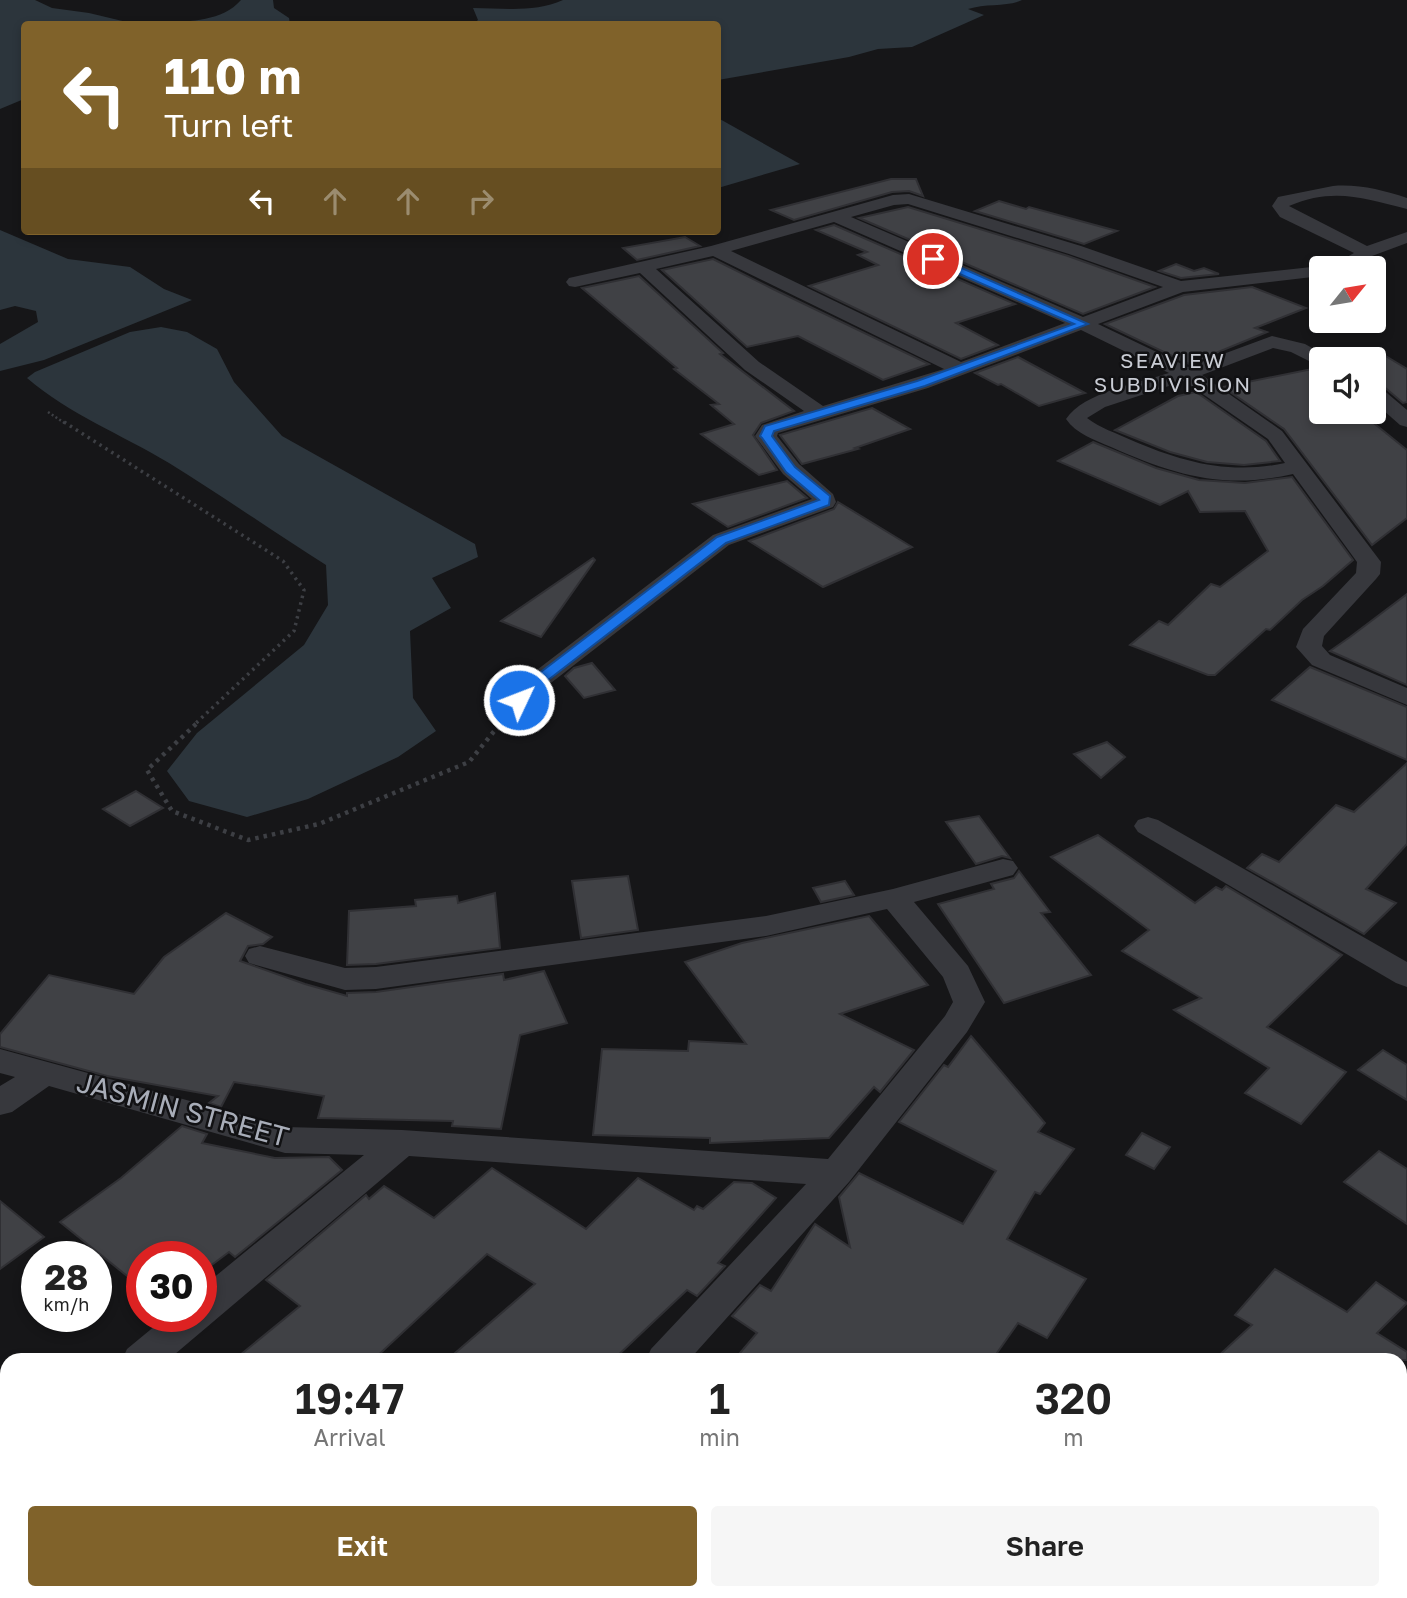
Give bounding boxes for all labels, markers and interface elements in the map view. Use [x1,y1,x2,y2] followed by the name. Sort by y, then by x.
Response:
[164,46,301,105] text: 110 m
[49,49,140,140] icon: left
[164,106,293,144] text: Turn left
[243,182,281,220] icon: left
[316,182,354,220] icon: ahead
[389,182,427,220] icon: ahead
[462,182,500,220] icon: right
[903,229,963,289] pin
[914,240,952,278] icon: arrive
[1309,256,1386,332] north arrow
[1309,256,1386,424] map controls
[1094,347,1252,397] district label: SEAVIEW SUBDIVISION
[1309,347,1386,424] button: sound
[482,663,556,737] position arrow
[73,1065,293,1153] street label: JASMIN STREET
[126,1241,217,1332] speed limit sign: 30
[45,1256,88,1298] text: 28
[44,1293,89,1315] text: km/h
[295,1373,404,1423] text: 19:47
[709,1373,730,1423] text: 1
[1035,1373,1112,1423] text: 320
[314,1423,386,1451] text: Arrival
[699,1423,740,1451] text: min
[1063,1423,1084,1451] text: m
[28,1506,697,1586] button: Exit
[711,1506,1379,1586] button: Share

